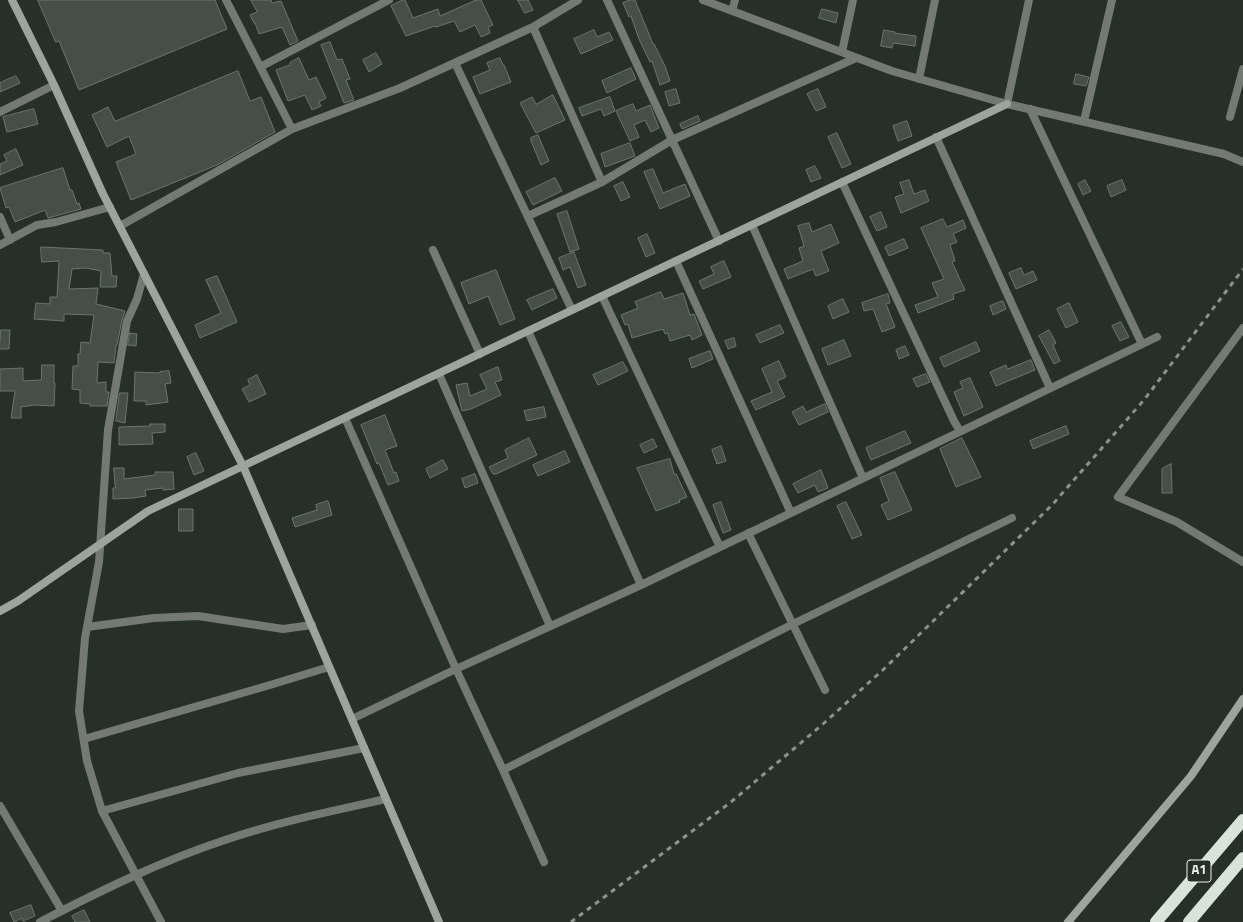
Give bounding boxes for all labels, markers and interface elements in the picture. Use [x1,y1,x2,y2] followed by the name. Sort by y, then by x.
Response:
[1187,860,1211,882] road number: A1

